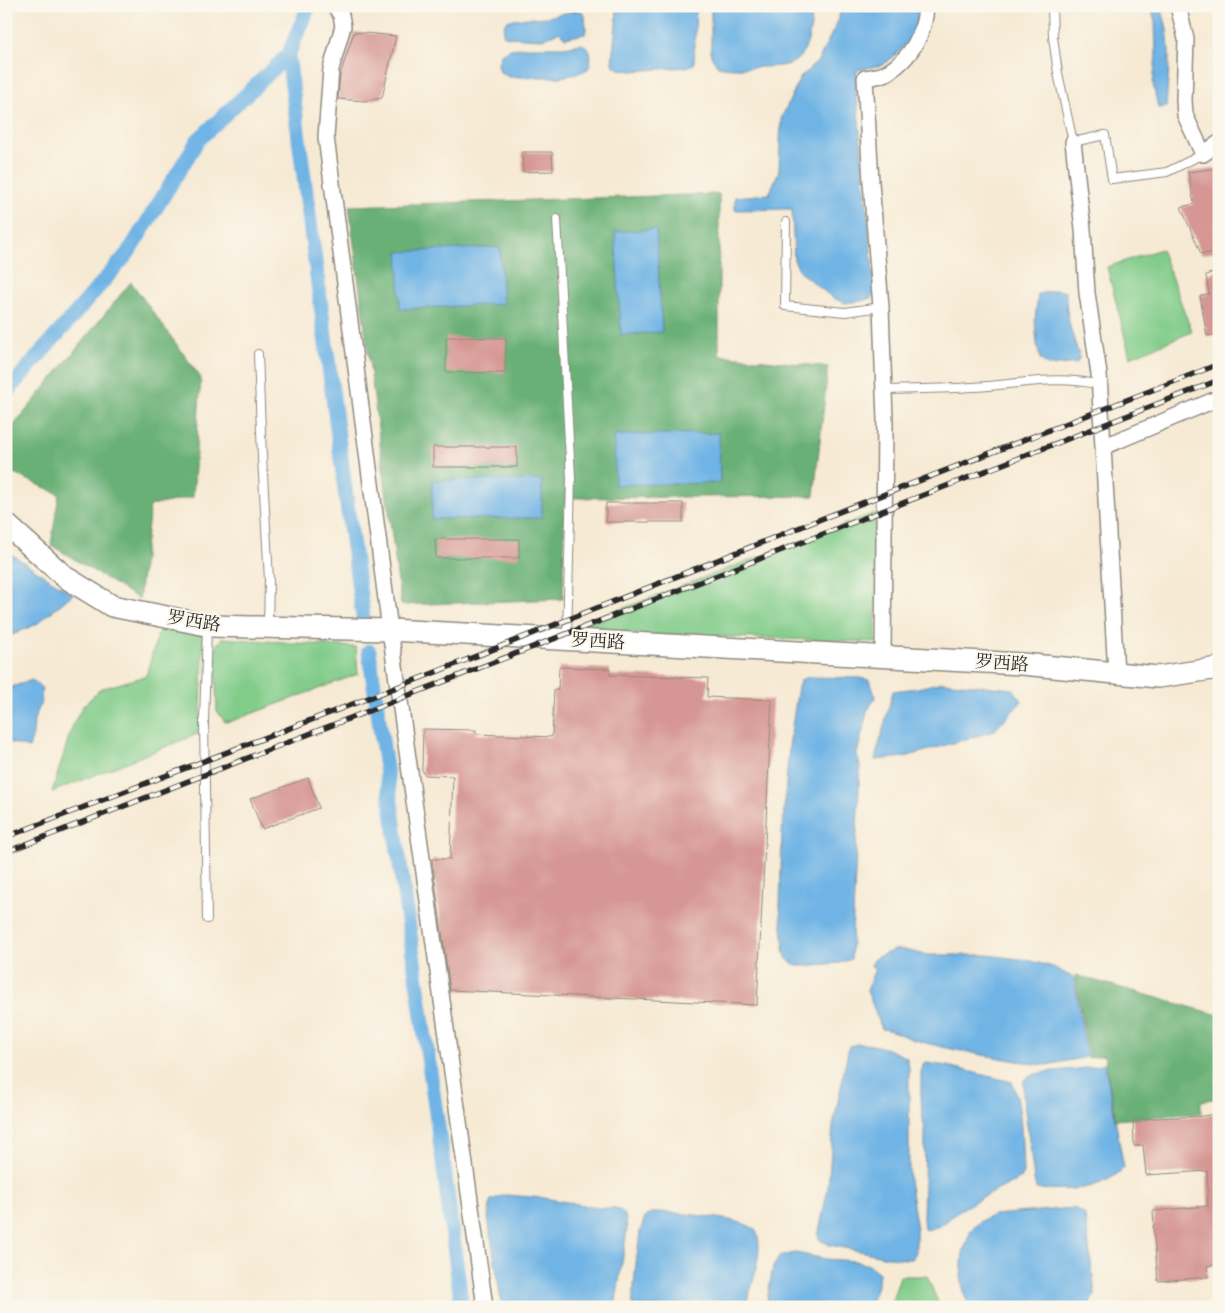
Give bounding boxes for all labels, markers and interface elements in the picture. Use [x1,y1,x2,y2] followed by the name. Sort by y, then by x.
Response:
[166,607,222,635] street label: 罗西路
[571,630,625,652] street label: 罗西路
[974,651,1030,675] street label: 罗西路

